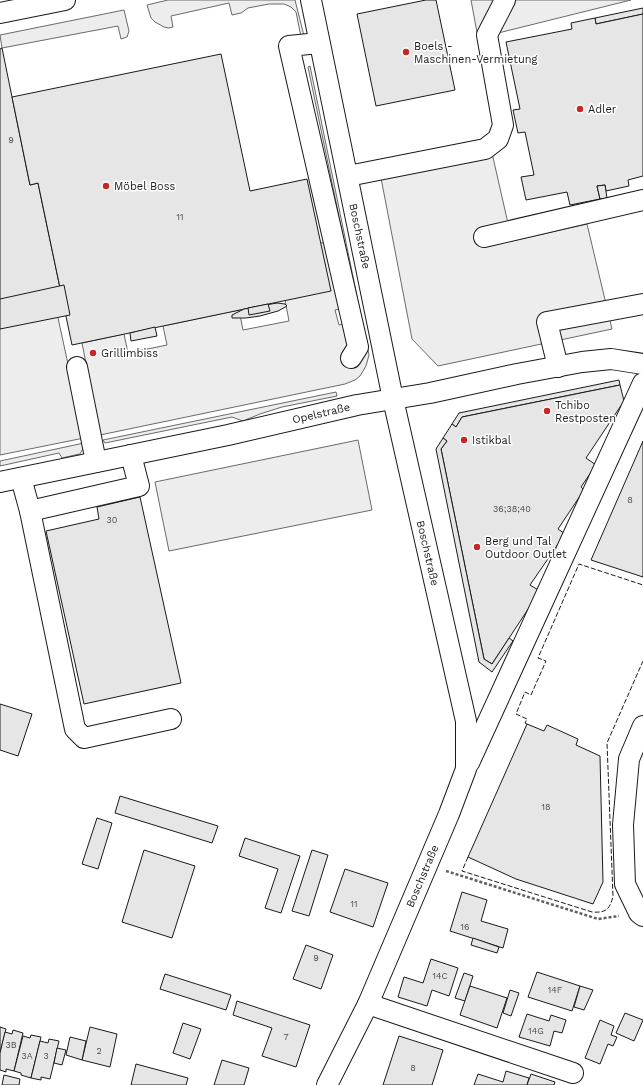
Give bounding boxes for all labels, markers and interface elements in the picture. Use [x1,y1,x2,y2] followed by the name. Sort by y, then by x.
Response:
[414,40,537,66] place label: Boels - Maschinen-Vermietung
[401,47,411,57] marker: Boels - Maschinen-Vermietung
[588,103,617,116] place label: Adler
[575,104,585,114] marker: Adler
[8,135,14,145] house number: 9
[114,180,175,193] place label: Möbel Boss
[101,181,111,191] marker: Möbel Boss
[346,202,373,270] street label: Boschstraße
[176,212,184,222] house number: 11
[101,347,158,360] place label: Grillimbiss
[88,348,98,358] marker: Grillimbiss
[555,399,616,425] place label: Tchibo Restposten
[291,401,351,426] street label: Opelstraße
[542,406,552,416] marker: Tchibo Restposten
[472,434,512,447] place label: Istikbal
[459,435,469,445] marker: Istikbal
[627,495,633,505] house number: 8
[493,504,531,514] house number: 36;38;40
[107,515,118,525] house number: 30
[414,519,441,587] street label: Boschstraße
[485,535,567,561] place label: Berg und Tal Outdoor Outlet
[472,542,482,552] marker: Berg und Tal Outdoor Outlet
[541,802,551,812] house number: 18
[403,843,441,909] street label: Boschstraße
[350,899,358,909] house number: 11
[461,922,469,932] house number: 16
[313,953,319,963] house number: 9
[432,971,448,981] house number: 14C
[548,985,563,995] house number: 14F
[528,1026,544,1036] house number: 14G
[283,1032,289,1042] house number: 7
[5,1040,17,1050] house number: 3B
[96,1046,102,1056] house number: 2
[21,1051,33,1061] house number: 3A
[43,1051,49,1061] house number: 3
[410,1063,416,1073] house number: 8

